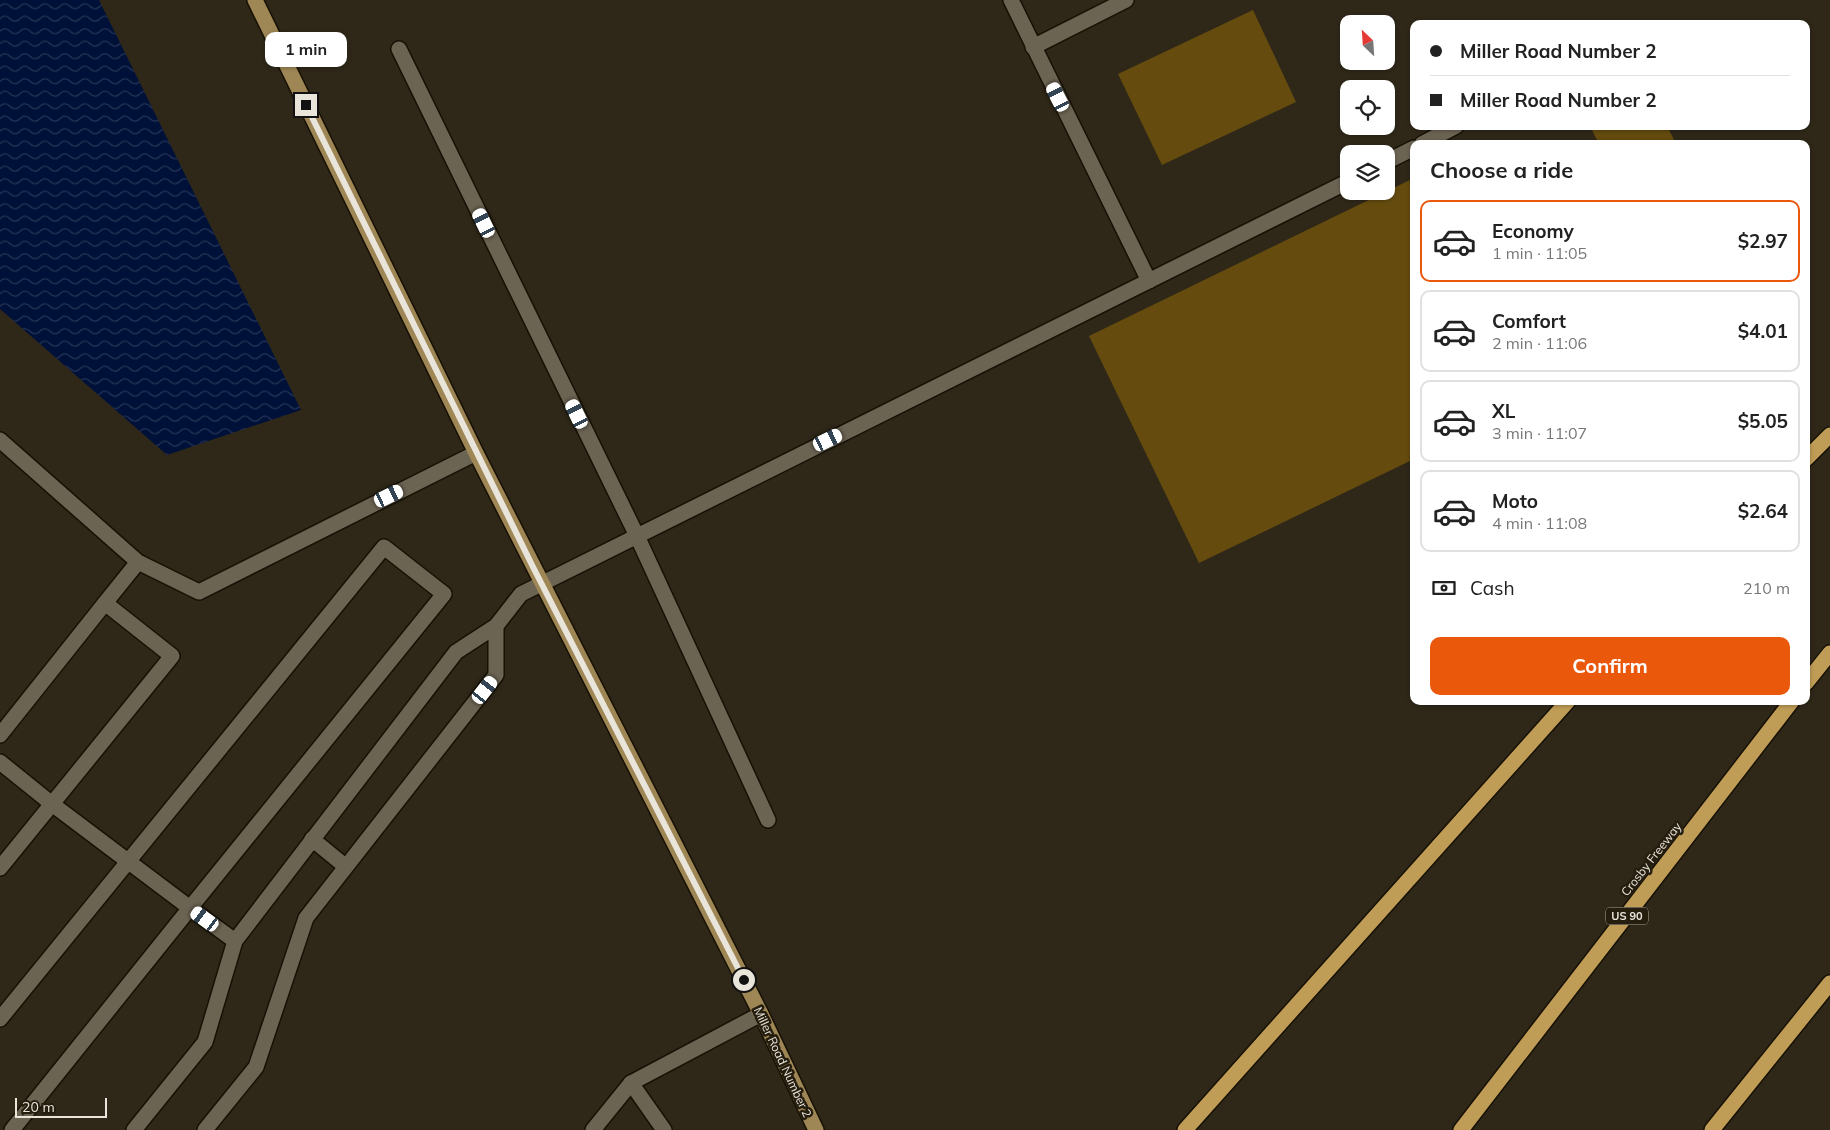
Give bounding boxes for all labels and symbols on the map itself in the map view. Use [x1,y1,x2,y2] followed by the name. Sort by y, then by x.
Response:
[1340,15,1395,70] north arrow
[265,32,347,68] callout: 1 min
[1044,80,1071,114] car
[295,94,317,116] route end
[470,206,497,240] car
[563,397,590,431] car
[811,427,844,453] car
[372,483,405,509] car
[469,674,500,706] car
[1618,819,1685,899] street label: Crosby Freeway
[188,904,221,934] car
[1606,908,1648,924] road number: US 90
[733,969,755,991] route start
[751,1004,815,1120] street label: Miller Road Number 2
[15,1095,108,1118] scale bar

